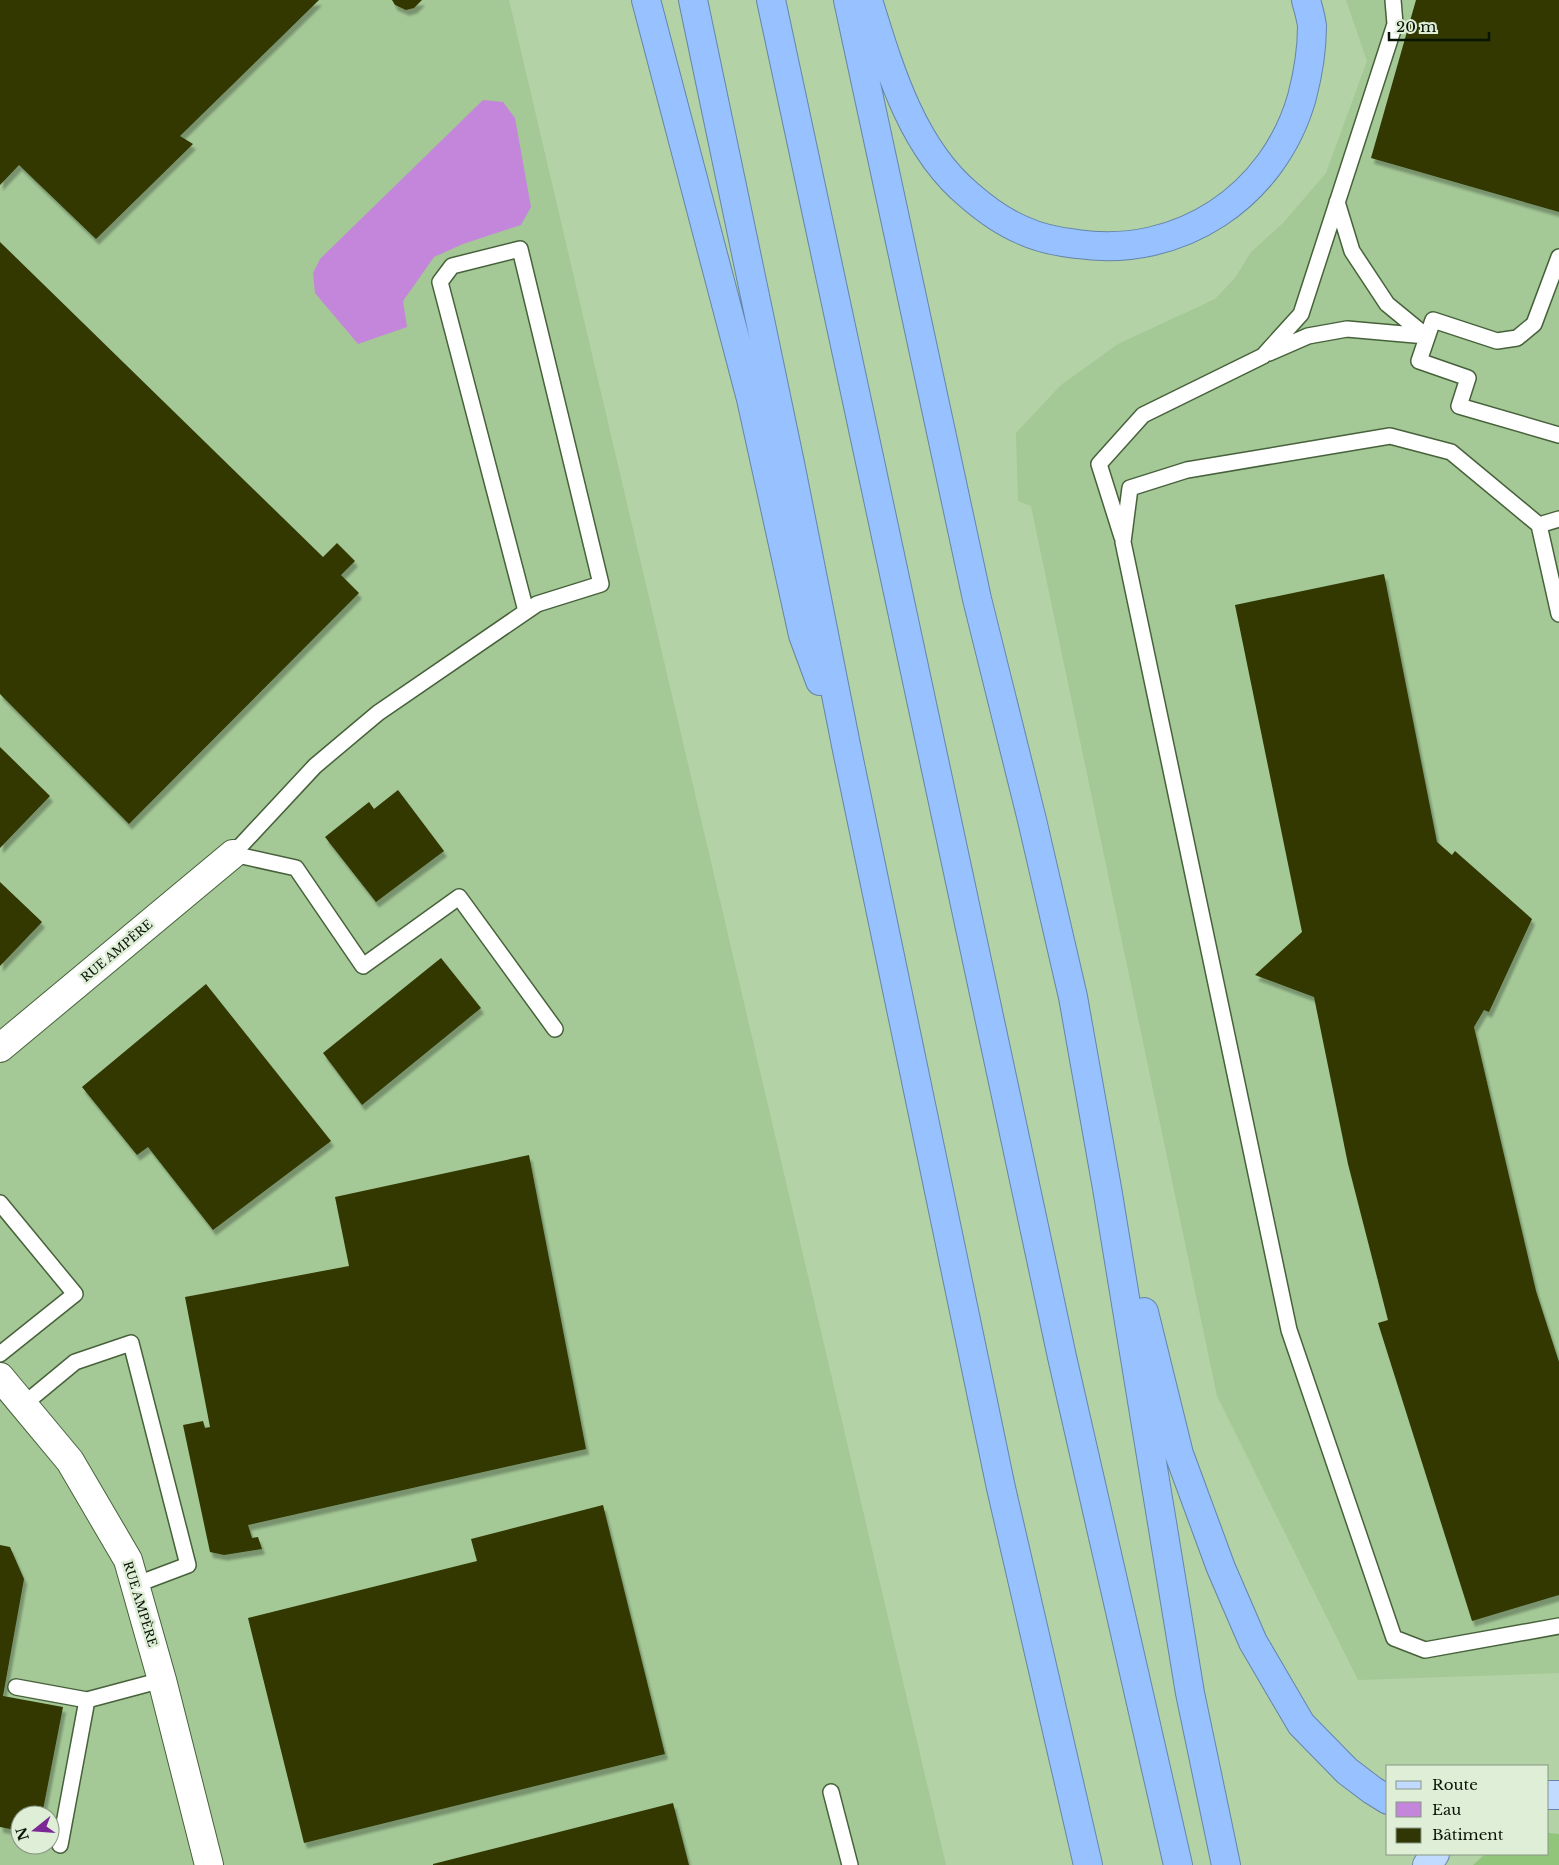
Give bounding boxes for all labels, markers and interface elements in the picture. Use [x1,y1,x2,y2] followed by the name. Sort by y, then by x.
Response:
[1389,10,1489,42] scale bar
[1396,17,1436,36] text: 20 m
[77,915,156,985] street label: RUE AMPÈRE
[120,1559,162,1649] street label: RUE AMPÈRE
[1386,1765,1549,1855] legend
[1432,1775,1478,1794] text: Route
[1432,1800,1461,1819] text: Eau
[10,1805,60,1855] north arrow
[12,1825,33,1843] text: N
[1432,1825,1504,1844] text: Bâtiment

